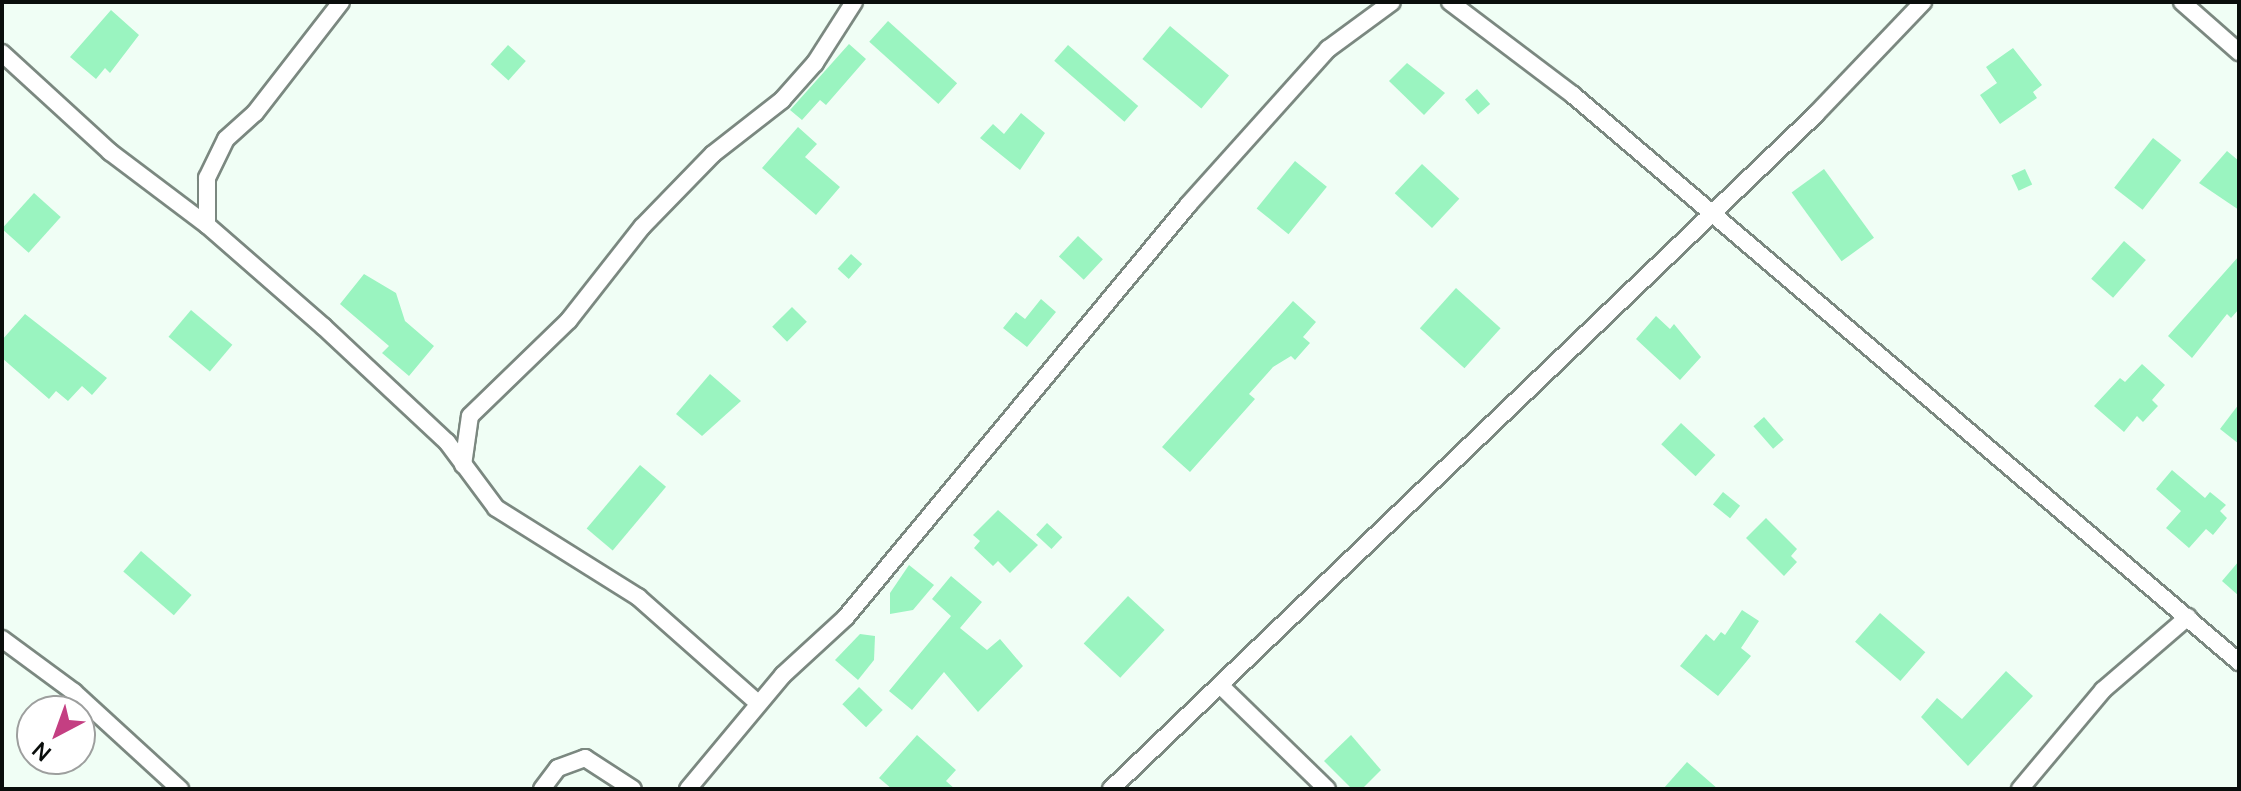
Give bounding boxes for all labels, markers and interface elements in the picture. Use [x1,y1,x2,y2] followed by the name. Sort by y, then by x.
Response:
[16,695,96,775] north arrow
[26,735,57,768] text: N

